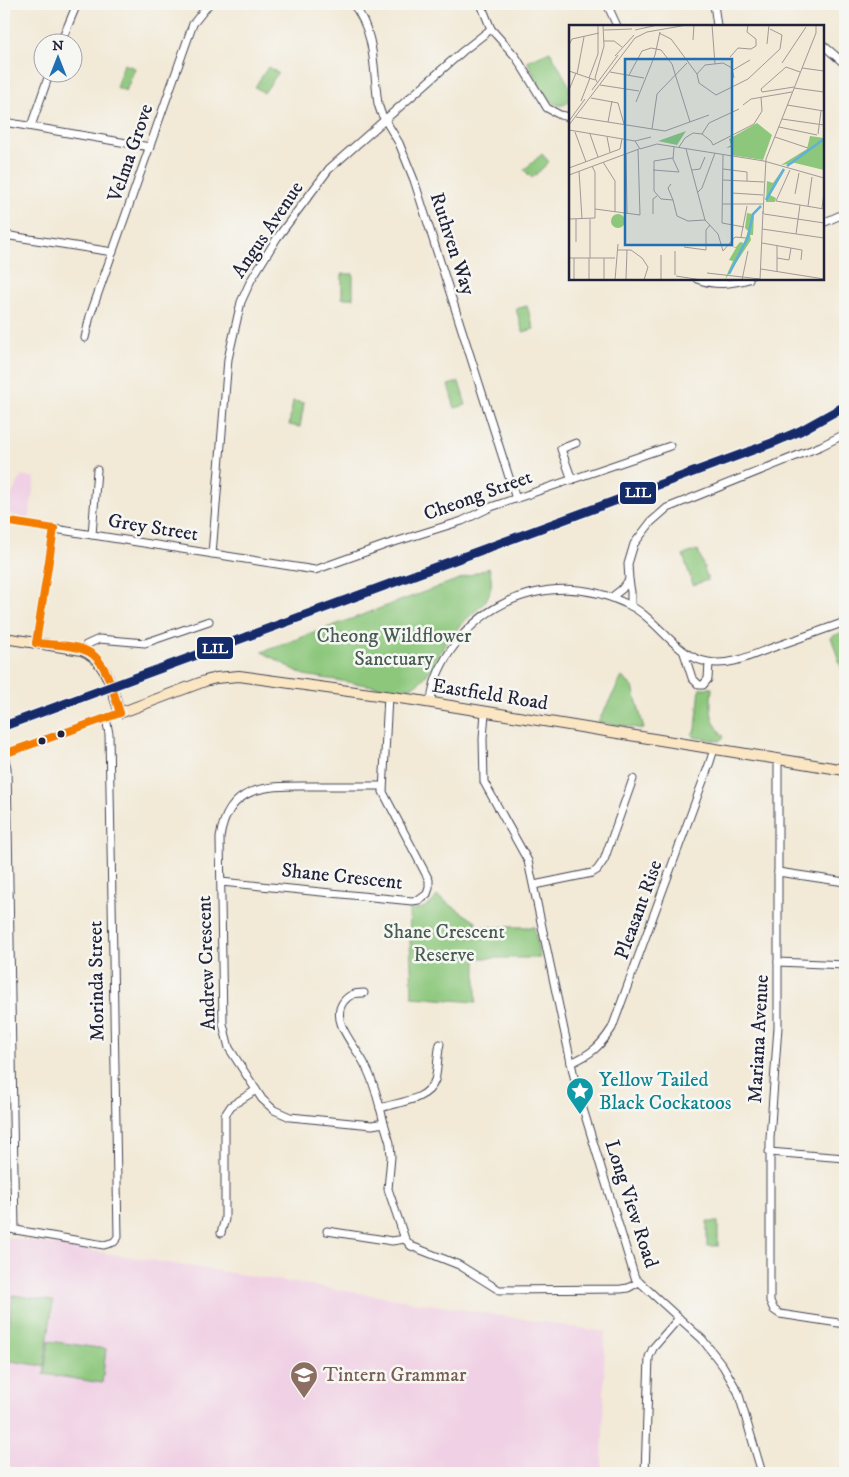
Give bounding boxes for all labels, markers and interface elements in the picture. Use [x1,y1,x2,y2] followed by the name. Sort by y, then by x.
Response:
[569,25,824,280] inset map
[32,32,82,82] north arrow
[52,37,64,55] text: N
[102,101,159,206] street label: Velma Grove
[227,177,309,283] street label: Angus Avenue
[424,190,480,299] street label: Ruthven Way
[420,465,536,527] street label: Cheong Street
[619,481,657,505] line badge: LIL
[625,484,652,502] text: LIL
[106,509,200,547] street label: Grey Street
[316,624,472,672] park label: Cheong Wildflower Sanctuary
[196,636,234,660] line badge: LIL
[202,640,229,658] text: LIL
[430,674,550,716] street label: Eastfield Road
[56,729,66,739] unlabelled marker
[37,736,47,746] unlabelled marker
[609,857,669,963] street label: Pleasant Rise
[280,858,404,896] street label: Shane Crescent
[192,895,222,1031] street label: Andrew Crescent
[83,920,111,1042] street label: Morinda Street
[383,920,505,968] park label: Shane Crescent Reserve
[743,974,775,1104] street label: Mariana Avenue
[599,1068,732,1116] place label: Yellow Tailed Black Cockatoos
[565,1076,595,1115] place icon: Yellow Tailed Black Cockatoos
[599,1137,663,1271] street label: Long View Road
[289,1360,319,1399] school or university icon: Tintern Grammar
[323,1363,467,1388] place label: Tintern Grammar

